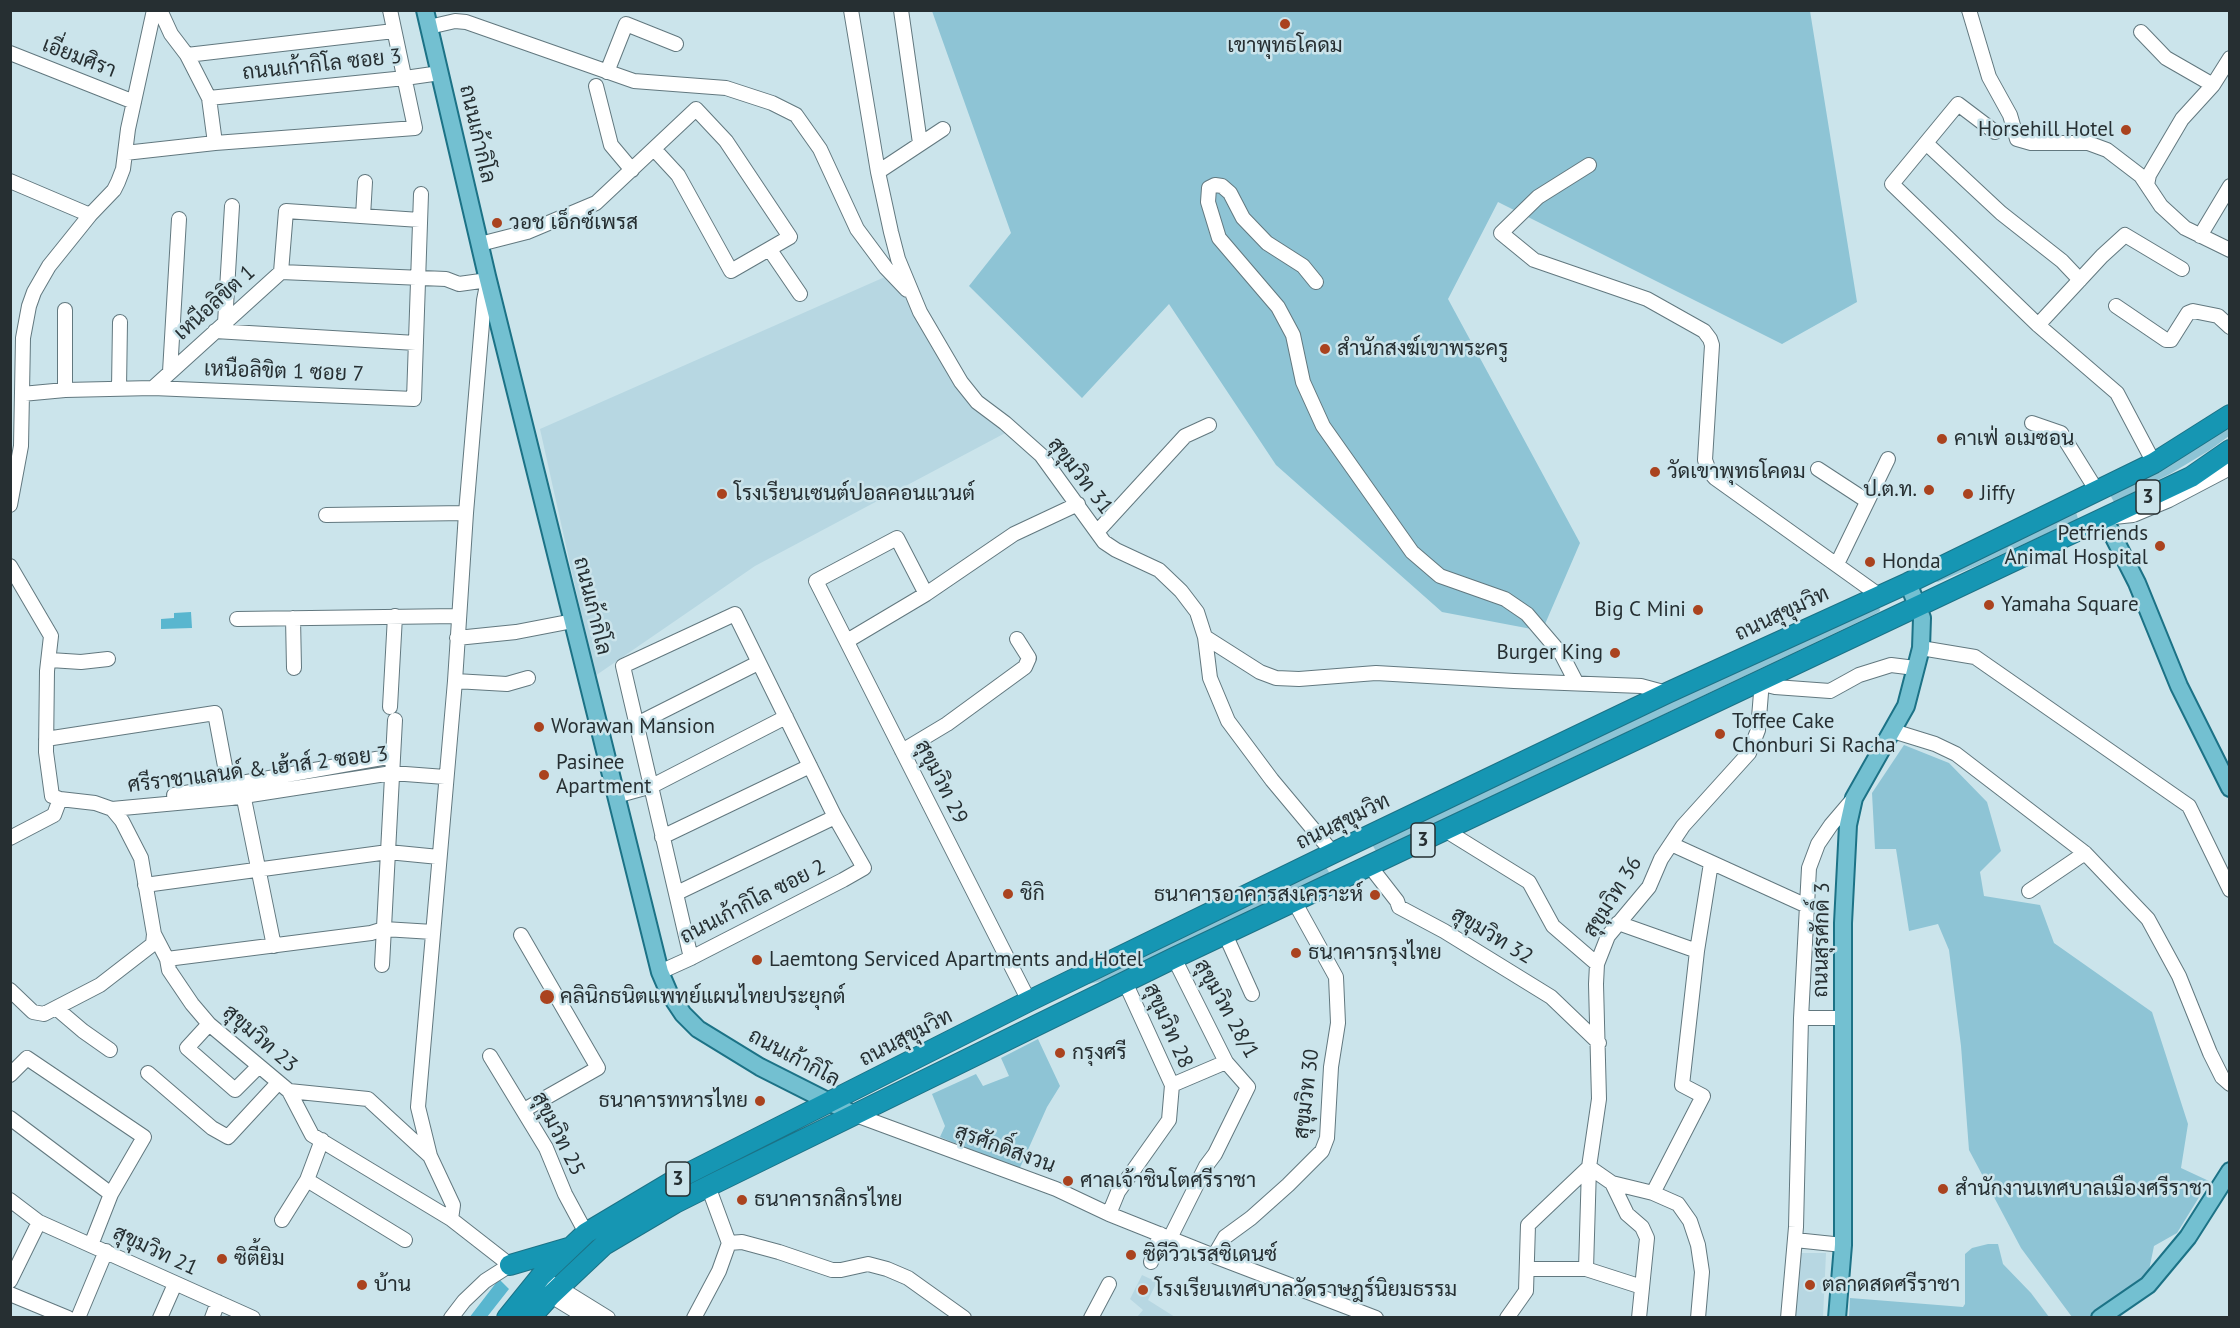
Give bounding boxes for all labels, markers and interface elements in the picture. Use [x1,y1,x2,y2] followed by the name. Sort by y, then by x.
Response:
[1278,17,1292,31] marker: เขาพุทธโคดม
[39,32,119,84] street label: เอี่ยมศิรา
[1227,33,1343,59] place label: เขาพุทธโคดม
[241,44,403,86] street label: ถนนเก้ากิโล ซอย 3
[453,82,501,186] street label: ถนนเก้ากิโล
[1978,117,2114,143] place label: Horsehill Hotel
[2119,123,2133,137] marker: Horsehill Hotel
[509,210,638,236] place label: วอช เอ็กซ์เพรส
[490,216,504,230] marker: วอช เอ็กซ์เพรส
[169,260,261,346] street label: เหนือลิขิต 1
[1337,336,1508,362] place label: สำนักสงฆ์เขาพระครู
[1318,342,1332,356] marker: สำนักสงฆ์เขาพระครู
[204,357,364,387] street label: เหนือลิขิต 1 ซอย 7
[1954,426,2074,452] place label: คาเฟ่ อเมซอน
[1935,432,1949,446] marker: คาเฟ่ อเมซอน
[1042,433,1118,519] street label: สุขุมวิท 31
[1667,459,1806,485] place label: วัดเขาพุทธโคดม
[1648,465,1662,479] marker: วัดเขาพุทธโคดม
[1863,477,1917,503] place label: ป.ต.ท.
[2136,480,2160,514] road number: 3
[734,481,975,507] place label: โรงเรียนเซนต์ปอลคอนแวนต์
[1980,481,2015,507] place label: Jiffy
[1922,483,1936,497] marker: ป.ต.ท.
[715,487,729,501] marker: โรงเรียนเซนต์ปอลคอนแวนต์
[1961,487,1975,501] marker: Jiffy
[2005,521,2148,571] place label: Petfriends Animal Hospital
[2153,539,2167,553] marker: Petfriends Animal Hospital
[1882,549,1941,575] place label: Honda
[568,554,616,658] street label: ถนนเก้ากิโล
[1863,555,1877,569] marker: Honda
[1731,581,1833,647] street label: ถนนสุขุมวิท
[2001,592,2139,618] place label: Yamaha Square
[1594,597,1686,623] place label: Big C Mini
[1982,598,1996,612] marker: Yamaha Square
[1691,603,1705,617] marker: Big C Mini
[1496,640,1603,666] place label: Burger King
[1608,646,1622,660] marker: Burger King
[1732,709,1896,759] place label: Toffee Cake Chonburi Si Racha
[551,714,715,740] place label: Worawan Mansion
[532,720,546,734] marker: Worawan Mansion
[1713,727,1727,741] marker: Toffee Cake Chonburi Si Racha
[909,736,973,828] street label: สุขุมวิท 29
[126,742,390,798] street label: ศรีราชาแลนด์ & เฮ้าส์ 2 ซอย 3
[556,750,651,800] place label: Pasinee Apartment
[537,768,551,782] marker: Pasinee Apartment
[1292,789,1394,855] street label: ถนนสุขุมวิท
[1411,823,1435,857] road number: 3
[1578,852,1648,942] street label: สุขุมวิท 36
[676,854,830,950] street label: ถนนเก้ากิโล ซอย 2
[1020,881,1045,907] place label: ชิกิ
[1154,882,1363,908] place label: ธนาคารอาคารสงเคราะห์
[1808,882,1836,998] street label: ถนนสุรศักดิ์ 3
[1001,887,1015,901] marker: ชิกิ
[1368,888,1382,902] marker: ธนาคารอาคารสงเคราะห์
[1447,902,1537,970] street label: สุขุมวิท 32
[1308,940,1442,966] place label: ธนาคารกรุงไทย
[1289,946,1303,960] marker: ธนาคารกรุงไทย
[769,947,1143,973] place label: Laemtong Serviced Apartments and Hotel
[750,953,764,967] marker: Laemtong Serviced Apartments and Hotel
[1188,955,1264,1063] street label: สุขุมวิท 28/1
[1138,979,1198,1073] street label: สุขุมวิท 28
[560,984,845,1010] place label: คลินิกธนิตแพทย์แผนไทยประยุกต์
[538,988,556,1006] marker: คลินิกธนิตแพทย์แผนไทยประยุกต์
[218,1000,302,1078] street label: สุขุมวิท 23
[855,1004,957,1072] street label: ถนนสุขุมวิท
[744,1023,844,1093] street label: ถนนเก้ากิโล
[1072,1040,1127,1066] place label: กรุงศรี
[1053,1046,1067,1060] marker: กรุงศรี
[1289,1048,1325,1140] street label: สุขุมวิท 30
[526,1088,590,1180] street label: สุขุมวิท 25
[599,1088,748,1114] place label: ธนาคารทหารไทย
[753,1094,767,1108] marker: ธนาคารทหารไทย
[951,1119,1059,1179] street label: สุรศักดิ์สงวน
[666,1162,690,1196] road number: 3
[1080,1168,1256,1194] place label: ศาลเจ้าชินโตศรีราชา
[1061,1174,1075,1188] marker: ศาลเจ้าชินโตศรีราชา
[1955,1176,2212,1202] place label: สำนักงานเทศบาลเมืองศรีราชา
[1936,1182,1950,1196] marker: สำนักงานเทศบาลเมืองศรีราชา
[754,1187,902,1213] place label: ธนาคารกสิกรไทย
[735,1193,749,1207] marker: ธนาคารกสิกรไทย
[109,1220,201,1282] street label: สุขุมวิท 21
[1143,1242,1277,1268] place label: ซิตีวิวเรสซิเดนซ์
[234,1246,285,1272] place label: ซิตี้ยิม
[1124,1248,1138,1262] marker: ซิตีวิวเรสซิเดนซ์
[215,1252,229,1266] marker: ซิตี้ยิม
[374,1272,411,1298] place label: บ้าน
[1822,1272,1960,1298] place label: ตลาดสดศรีราชา
[1155,1277,1457,1303] place label: โรงเรียนเทศบาลวัดราษฎร์นิยมธรรม
[355,1278,369,1292] marker: บ้าน
[1803,1278,1817,1292] marker: ตลาดสดศรีราชา
[1136,1283,1150,1297] marker: โรงเรียนเทศบาลวัดราษฎร์นิยมธรรม

